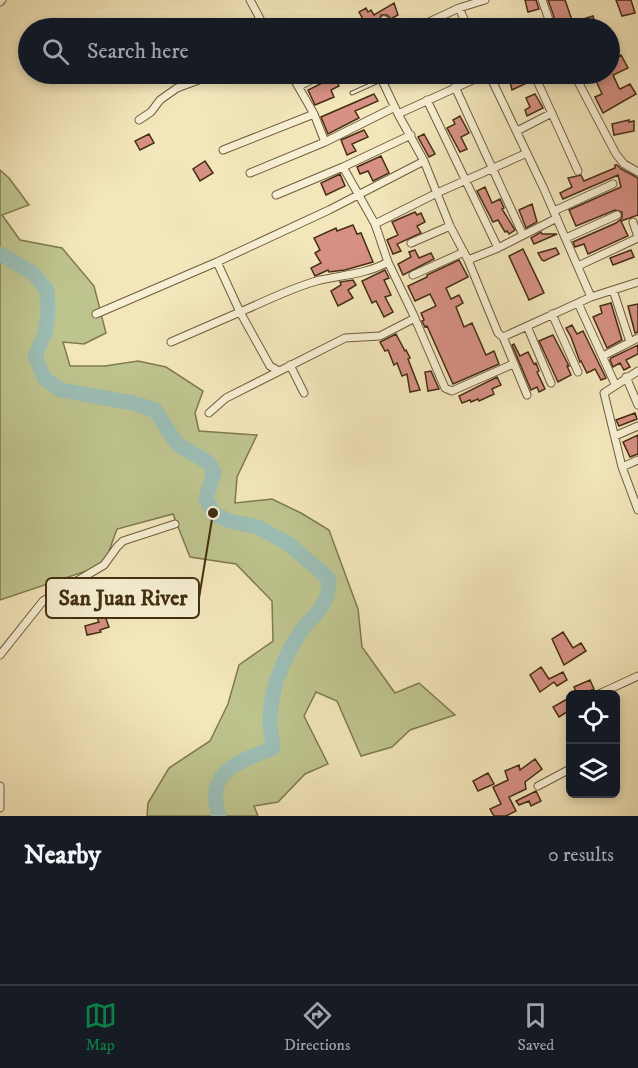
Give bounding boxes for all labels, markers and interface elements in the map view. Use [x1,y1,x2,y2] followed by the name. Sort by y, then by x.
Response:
[18,18,620,84] search box
[39,35,72,68] icon: search
[87,38,189,65] text: Search here
[46,578,199,618] callout: San Juan River
[59,585,188,612] text: San Juan River
[566,690,620,798] map controls
[566,690,620,744] button: locate
[566,744,620,798] button: layers
[24,839,101,872] text: Nearby
[548,843,614,868] text: 0 results
[84,999,117,1055] tab: Map
[284,999,350,1055] tab: Directions
[518,999,554,1055] tab: Saved

